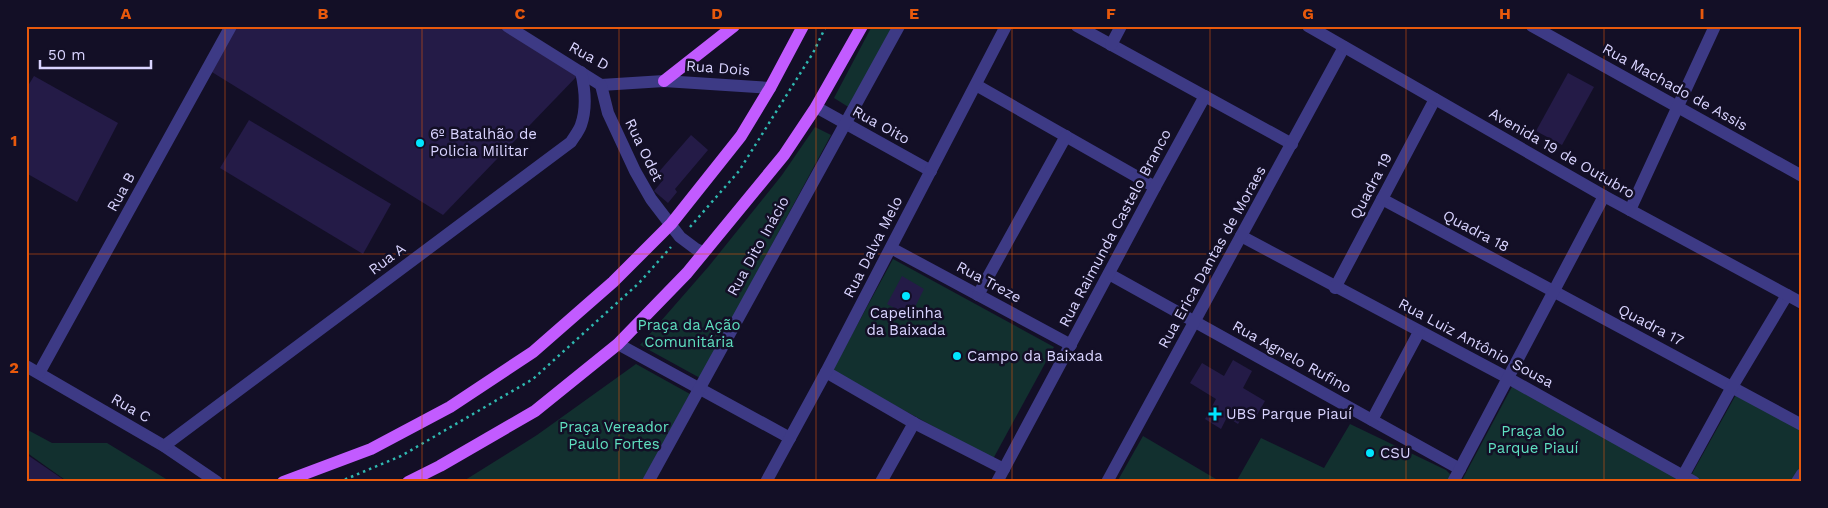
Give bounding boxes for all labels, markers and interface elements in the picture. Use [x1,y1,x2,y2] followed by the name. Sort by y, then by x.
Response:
[121,4,132,23] text: A
[318,4,329,23] text: B
[515,4,526,23] text: C
[711,4,723,23] text: D
[909,4,919,23] text: E
[1106,4,1116,23] text: F
[1302,4,1314,23] text: G
[1499,4,1511,23] text: H
[1699,4,1705,23] text: I
[40,38,151,70] scale bar
[566,38,612,74] street label: Rua D
[1599,40,1751,135] street label: Rua Machado de Assis
[48,46,85,64] text: 50 m
[685,57,751,79] street label: Rua Dois
[849,102,913,148] street label: Rua Oito
[1486,104,1638,202] street label: Avenida 19 de Outubro
[621,116,667,185] street label: Rua Odet
[430,125,537,160] place label: 6º Batalhão de Policia Militar
[1055,126,1175,330] street label: Rua Raimunda Castelo Branco
[11,131,17,150] text: 1
[414,137,426,149] marker: 6º Batalhão de Policia Militar
[1346,150,1396,222] street label: Quadra 19
[1154,163,1270,351] street label: Rua Erica Dantas de Moraes
[103,169,139,215] street label: Rua B
[723,193,793,299] street label: Rua Dito Inácio
[840,193,906,301] street label: Rua Dalva Melo
[1440,206,1512,256] street label: Quadra 18
[365,239,409,279] street label: Rua A
[953,257,1025,307] street label: Rua Treze
[900,290,912,302] marker: Capelinha da Baixada
[1395,294,1557,392] street label: Rua Luiz Antônio Sousa
[1615,300,1687,350] street label: Quadra 17
[866,304,946,339] place label: Capelinha da Baixada
[638,316,740,351] park label: Praça da Ação Comunitária
[1229,317,1355,397] street label: Rua Agnelo Rufino
[967,347,1103,365] place label: Campo da Baixada
[951,350,963,362] marker: Campo da Baixada
[9,358,19,377] text: 2
[108,390,154,426] street label: Rua C
[1226,405,1352,423] place label: UBS Parque Piauí
[1208,407,1222,421] marker: UBS Parque Piauí
[559,418,669,453] park label: Praça Vereador Paulo Fortes
[1488,422,1578,457] park label: Praça do Parque Piauí
[1380,444,1411,462] place label: CSU
[1364,447,1376,459] marker: CSU

